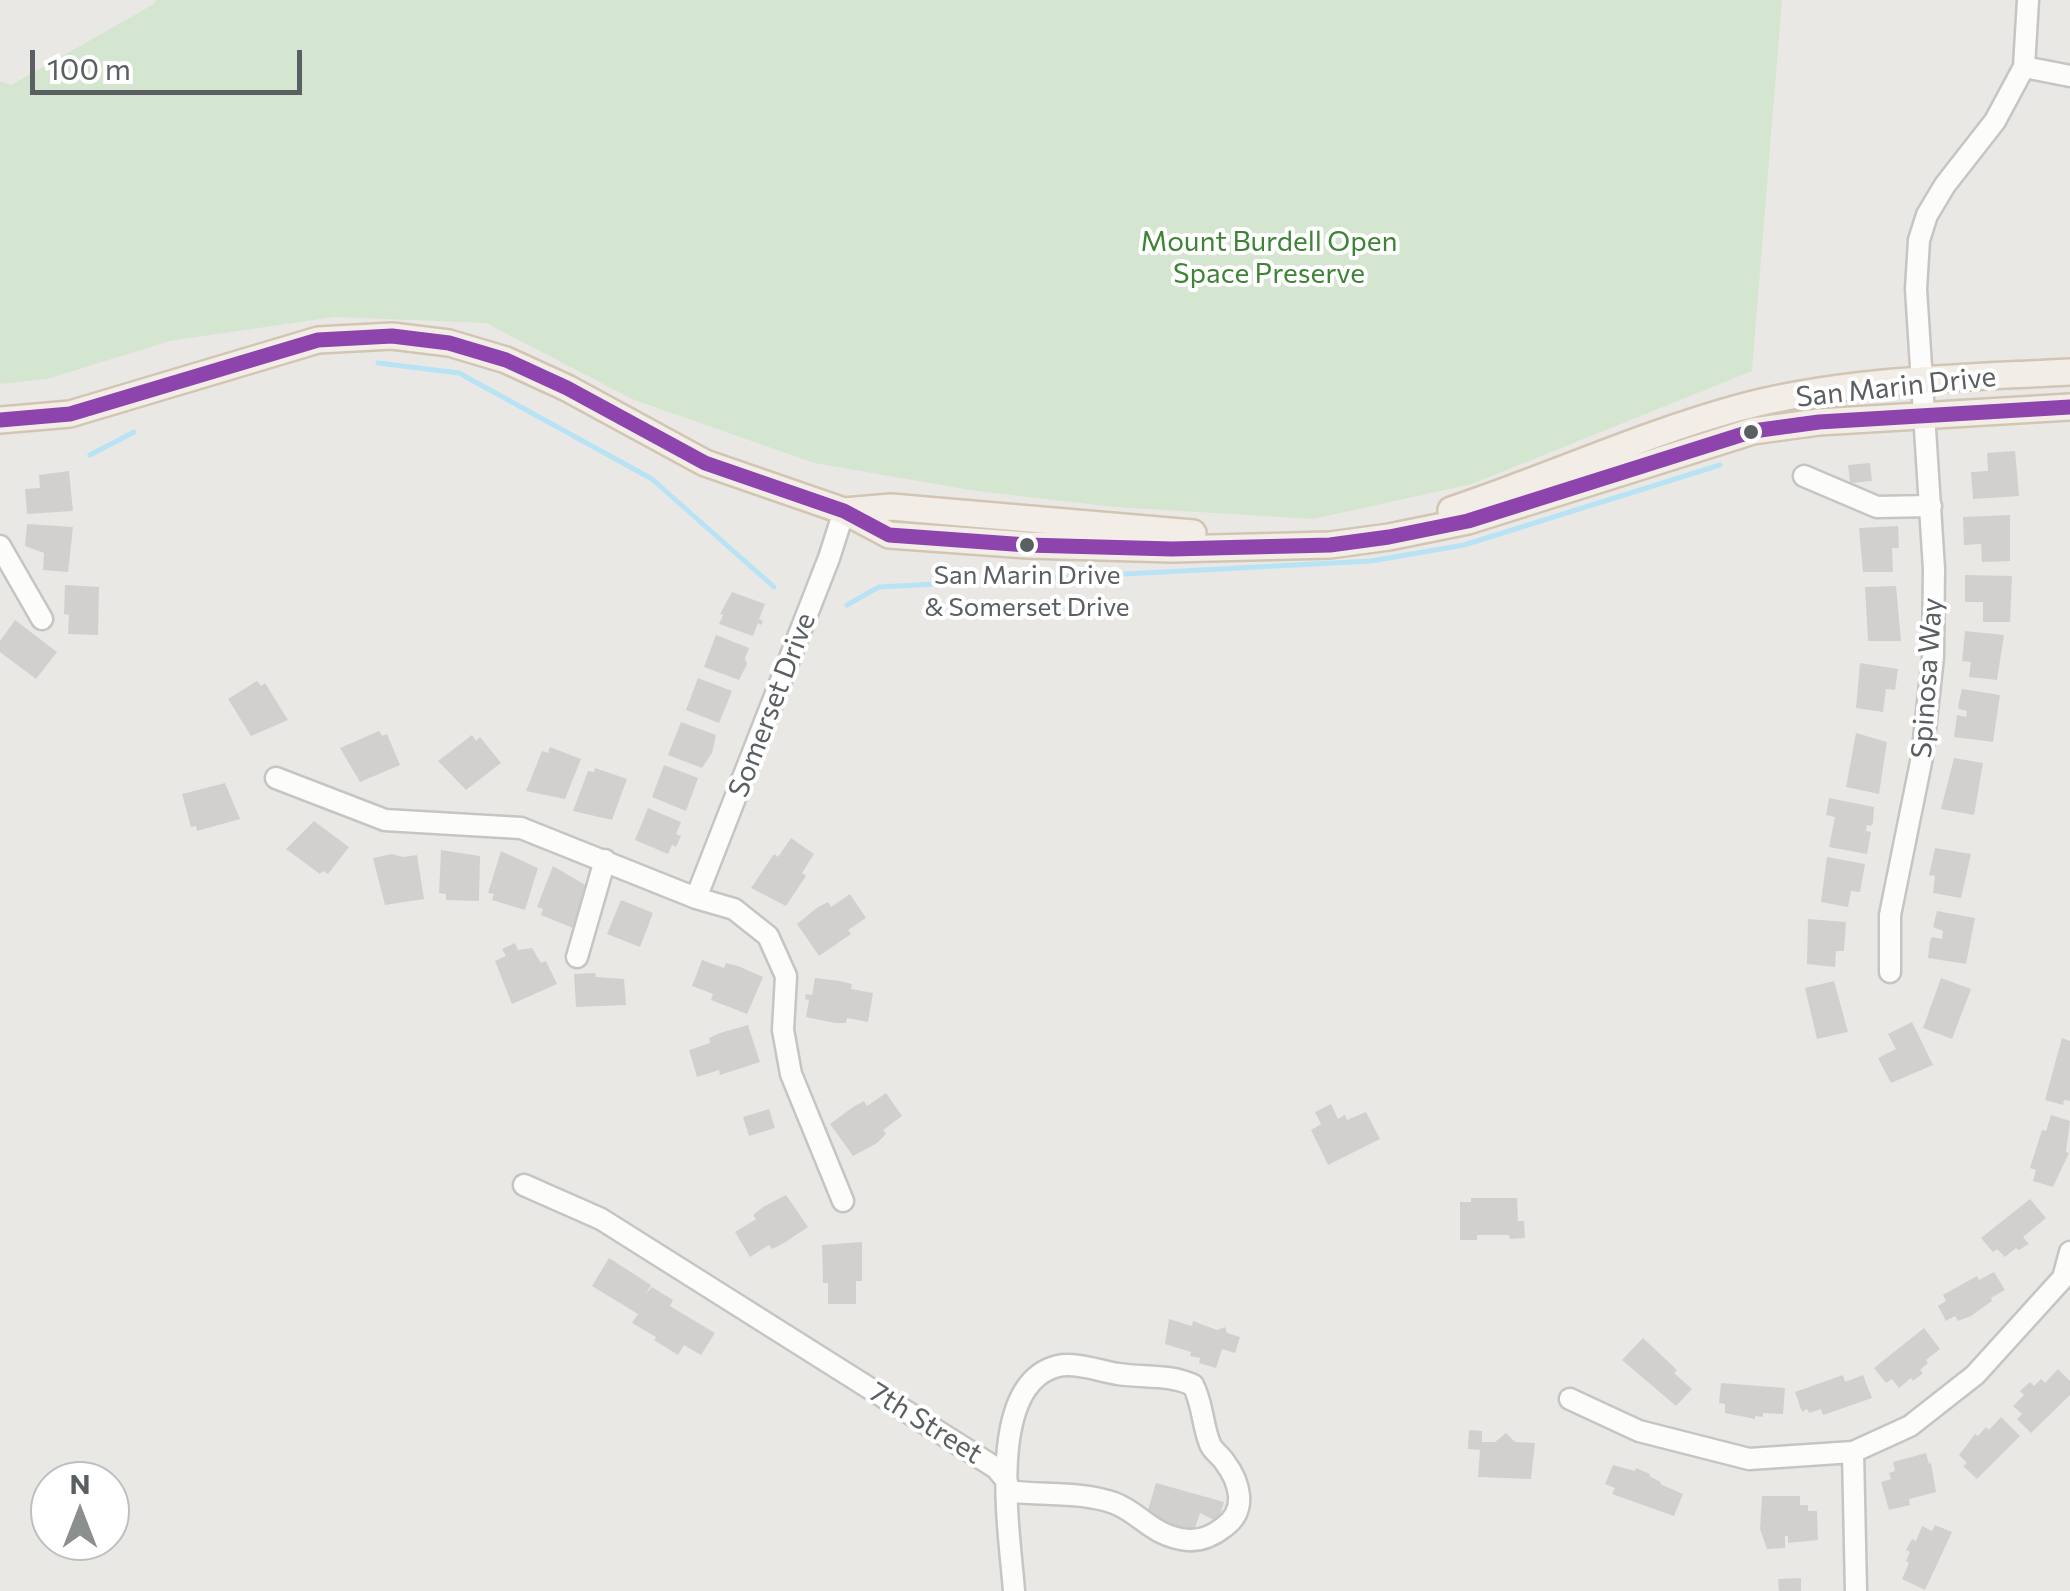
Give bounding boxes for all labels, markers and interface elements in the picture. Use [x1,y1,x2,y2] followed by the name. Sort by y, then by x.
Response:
[35,30,308,92] scale bar
[47,49,131,86] text: 100 m
[1140,225,1398,291] park label: Mount Burdell Open Space Preserve
[1794,360,1998,414] street label: San Marin Drive
[1741,422,1761,442] unlabelled marker
[1017,535,1037,555] marker: San Marin Drive & Somerset Drive
[925,559,1129,620] place label: San Marin Drive & Somerset Drive
[1905,596,1949,760] street label: Spinosa Way
[721,608,823,802] street label: Somerset Drive
[863,1375,989,1471] street label: 7th Street
[30,1461,130,1561] north arrow
[70,1466,91,1500] text: N

